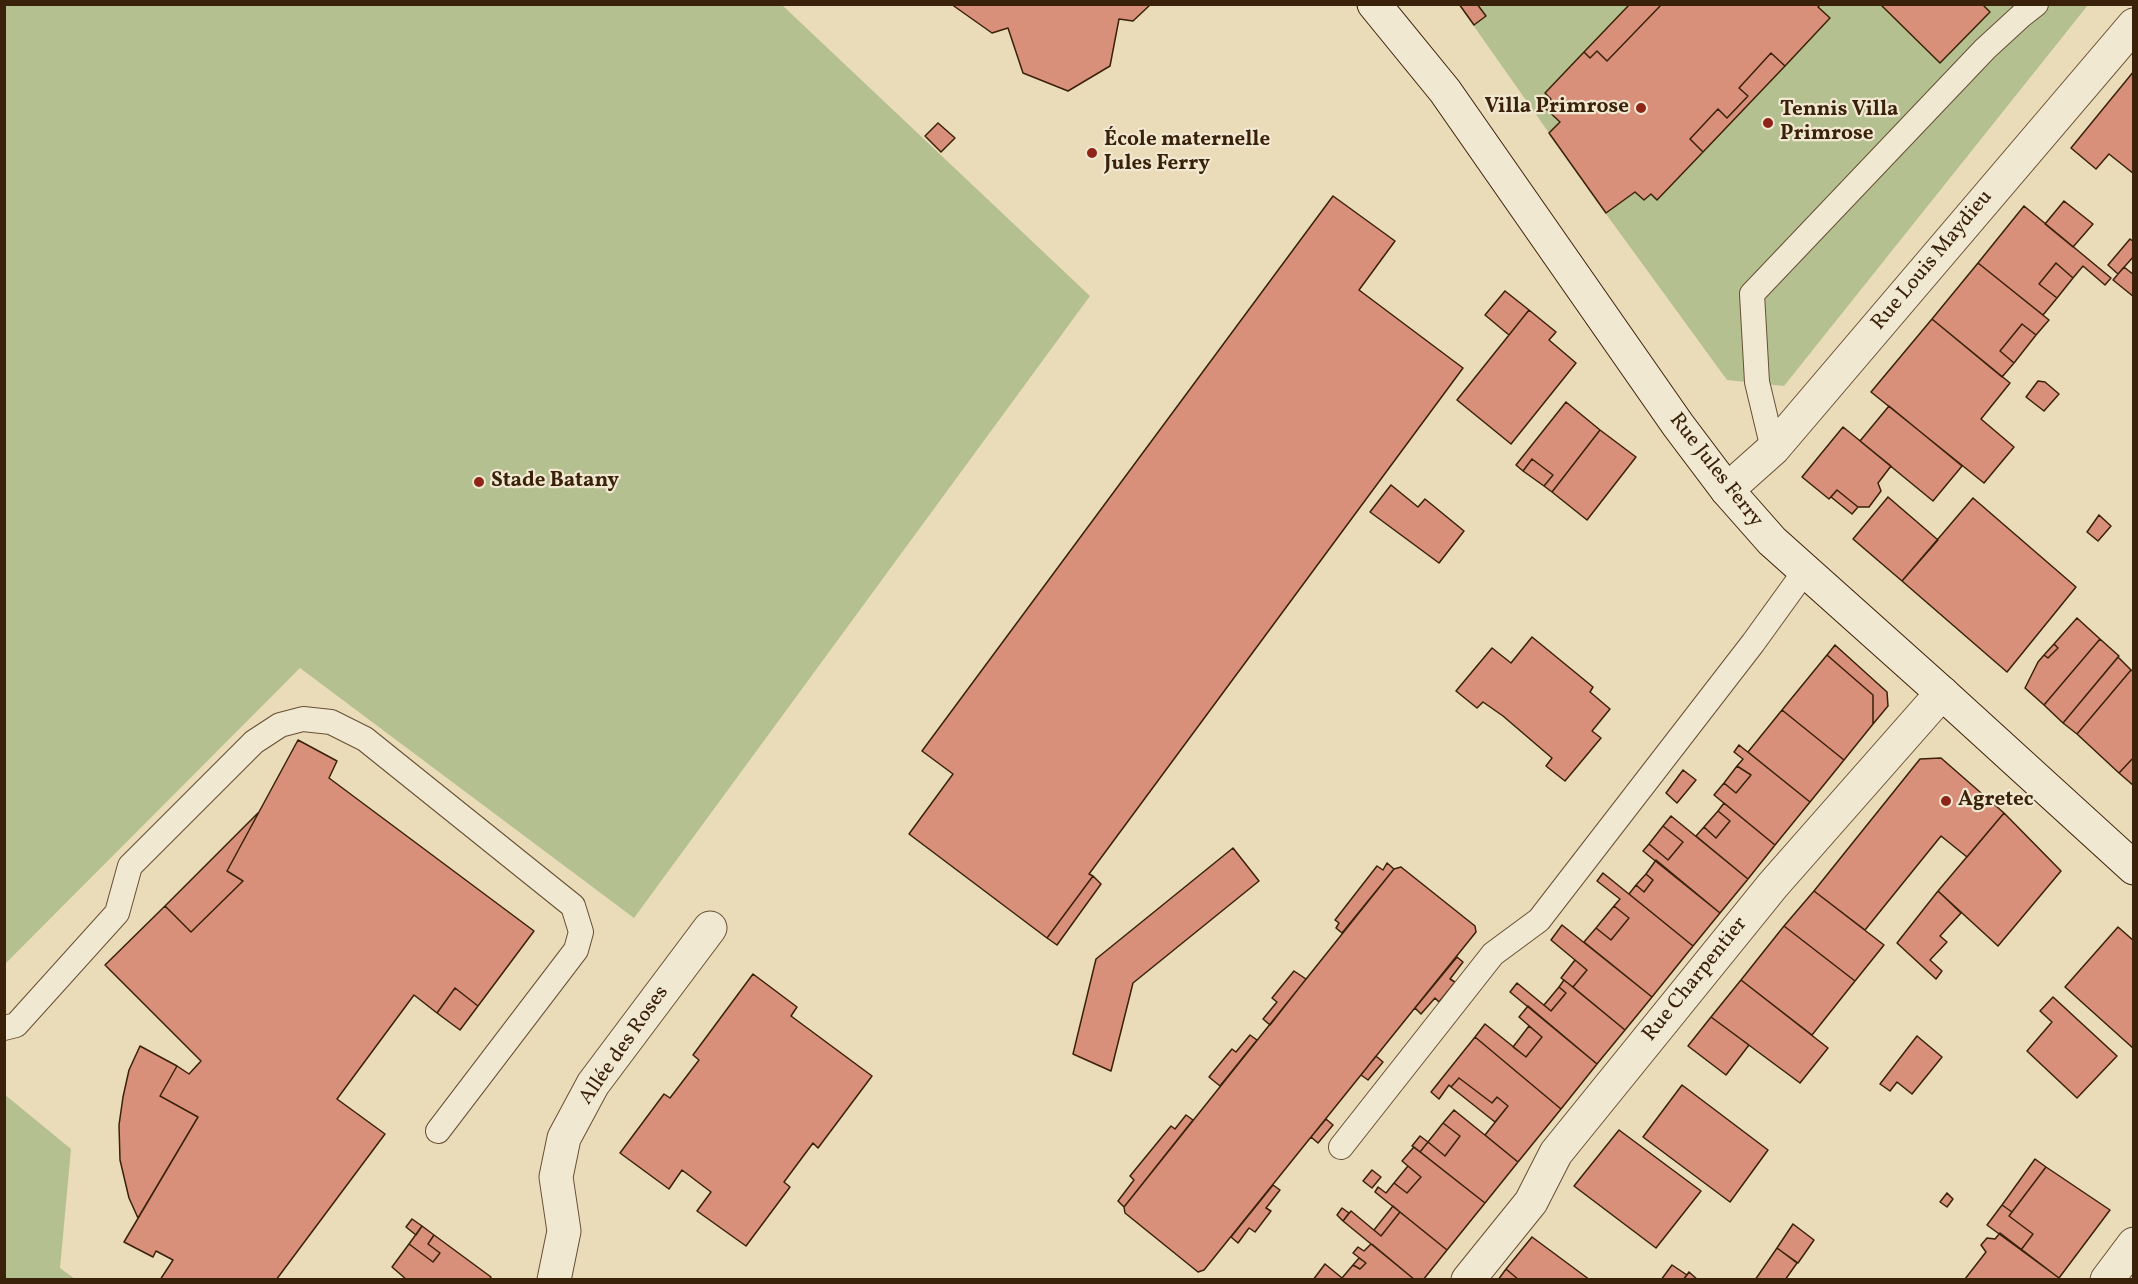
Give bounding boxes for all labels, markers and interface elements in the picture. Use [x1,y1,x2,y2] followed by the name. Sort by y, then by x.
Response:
[1484,95,1629,121] place label: Villa Primrose
[1780,98,1899,148] place label: Tennis Villa Primrose
[1634,101,1648,115] marker: Villa Primrose
[1761,116,1775,130] marker: Tennis Villa Primrose
[1104,128,1270,178] place label: École maternelle Jules Ferry
[1085,146,1099,160] marker: École maternelle Jules Ferry
[1867,186,1999,336] street label: Rue Louis Maydieu
[1663,409,1767,533] street label: Rue Jules Ferry
[491,469,619,495] place label: Stade Batany
[472,475,486,489] marker: Stade Batany
[1958,788,2033,814] place label: Agretec
[1939,794,1953,808] marker: Agretec
[1638,913,1754,1047] street label: Rue Charpentier
[575,982,675,1110] street label: Allée des Roses

